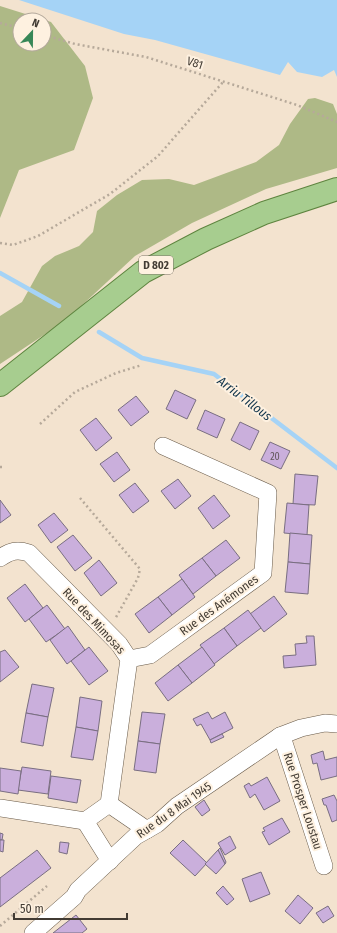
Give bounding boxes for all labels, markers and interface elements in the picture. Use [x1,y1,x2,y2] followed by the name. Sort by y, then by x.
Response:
[12,12,52,52] north arrow
[30,16,41,30] text: N
[185,54,205,72] street label: V81
[139,256,173,274] road number: D 802
[214,373,275,424] water label: Arriu Tillous
[270,451,280,463] house number: 20
[177,572,261,638] street label: Rue des Anémones
[60,585,128,657] street label: Rue des Mimosas
[281,751,325,851] street label: Rue Prosper Loustau
[134,779,214,841] street label: Rue du 8 Mai 1945
[14,895,127,921] scale bar
[20,902,44,916] text: 50 m

